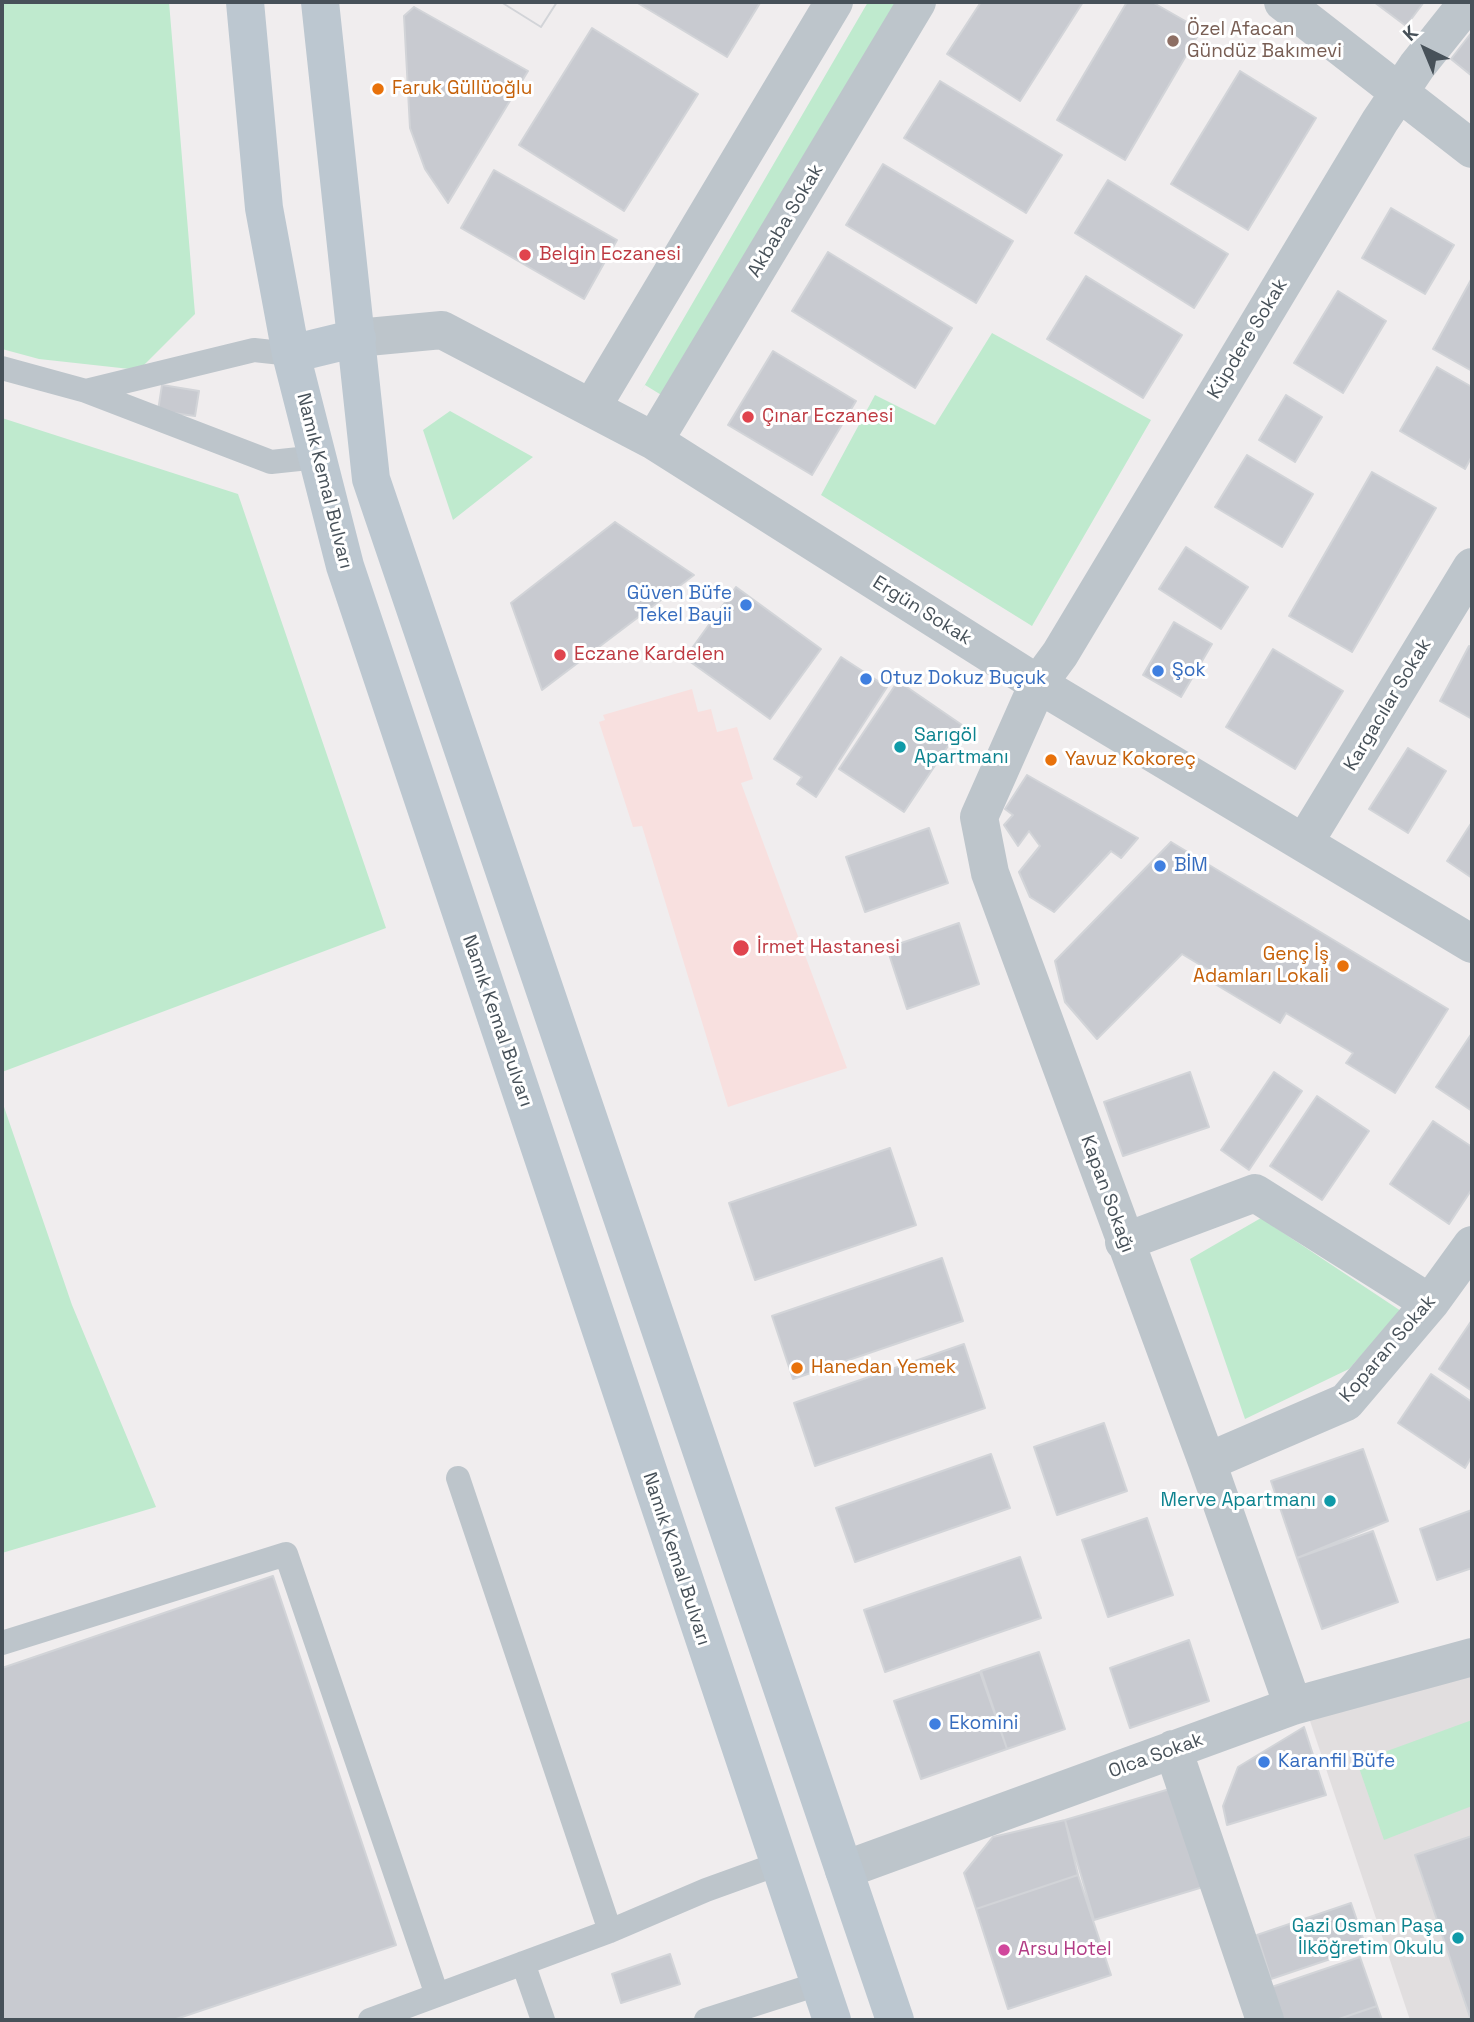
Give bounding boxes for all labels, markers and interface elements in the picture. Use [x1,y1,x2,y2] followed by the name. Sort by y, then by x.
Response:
[1390,14,1460,84] north arrow
[1187,19,1342,63] place label: Özel Afacan Gündüz Bakımevi
[1397,20,1423,46] text: K
[1165,33,1181,49] marker: Özel Afacan Gündüz Bakımevi
[392,78,532,100] place label: Faruk Güllüoğlu
[370,81,386,97] marker: Faruk Güllüoğlu
[743,160,829,282] street label: Akbaba Sokak
[539,244,681,266] place label: Belgin Eczanesi
[517,247,533,263] marker: Belgin Eczanesi
[1203,275,1293,403] street label: Küpdere Sokak
[291,391,357,571] street label: Namık Kemal Bulvarı
[762,406,894,428] place label: Çınar Eczanesi
[740,409,756,425] marker: Çınar Eczanesi
[868,572,976,650] street label: Ergün Sokak
[627,583,732,627] place label: Güven Büfe Tekel Bayii
[738,597,754,613] marker: Güven Büfe Tekel Bayii
[1340,635,1436,775] street label: Kargacılar Sokak
[574,644,725,666] place label: Eczane Kardelen
[552,647,568,663] marker: Eczane Kardelen
[1172,660,1206,682] place label: Şok
[1150,663,1166,679] marker: Şok
[880,668,1046,690] place label: Otuz Dokuz Buçuk
[858,671,874,687] marker: Otuz Dokuz Buçuk
[914,725,1009,769] place label: Sarıgöl Apartmanı
[892,739,908,755] marker: Sarıgöl Apartmanı
[1065,749,1196,771] place label: Yavuz Kokoreç
[1043,752,1059,768] marker: Yavuz Kokoreç
[1174,855,1208,877] place label: BİM
[1152,858,1168,874] marker: BİM
[457,932,537,1110] street label: Namık Kemal Bulvarı
[757,937,900,959] place label: İrmet Hastanesi
[731,938,751,958] marker: İrmet Hastanesi
[1193,944,1329,988] place label: Genç İş Adamları Lokali
[1335,958,1351,974] marker: Genç İş Adamları Lokali
[1075,1132,1139,1256] street label: Kapan Sokağı
[1335,1291,1441,1407] street label: Koparan Sokak
[811,1357,956,1379] place label: Hanedan Yemek
[789,1360,805,1376] marker: Hanedan Yemek
[637,1470,715,1648] street label: Namık Kemal Bulvarı
[1161,1490,1316,1512] place label: Merve Apartmanı
[1322,1493,1338,1509] marker: Merve Apartmanı
[949,1713,1018,1735] place label: Ekomini
[927,1716,943,1732] marker: Ekomini
[1106,1728,1206,1784] street label: Olca Sokak
[1278,1751,1395,1773] place label: Karanfil Büfe
[1256,1754,1272,1770] marker: Karanfil Büfe
[1292,1916,1444,1960] place label: Gazi Osman Paşa İlköğretim Okulu
[1450,1930,1466,1946] marker: Gazi Osman Paşa İlköğretim Okulu
[1018,1939,1112,1961] place label: Arsu Hotel
[996,1942,1012,1958] marker: Arsu Hotel

